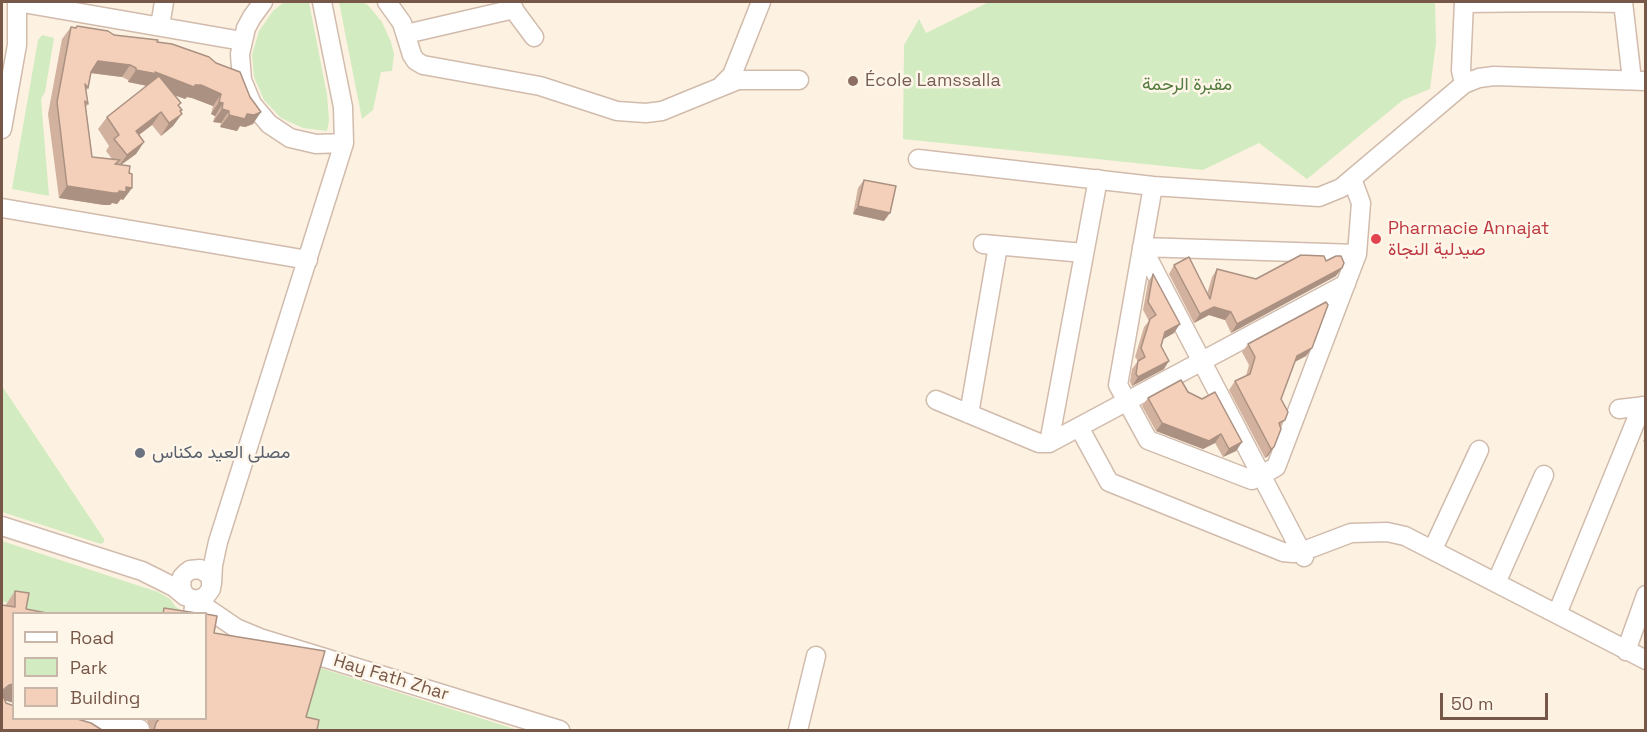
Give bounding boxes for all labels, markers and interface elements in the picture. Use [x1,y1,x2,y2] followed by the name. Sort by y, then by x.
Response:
[865,70,1001,92] place label: École Lamssalla
[846,74,860,88] marker: École Lamssalla
[1142,74,1232,96] park label: مقبرة الرحمة
[1388,218,1549,260] place label: Pharmacie Annajat صيدلية النجاة
[1369,232,1383,246] marker: Pharmacie Annajat صيدلية النجاة
[152,442,290,464] place label: مصلى العيد مكناس
[133,446,147,460] marker: مصلى العيد مكناس
[12,612,207,720] legend
[70,626,114,649] text: Road
[331,650,451,706] street label: Hay Fath Zhar
[70,656,107,679] text: Park
[1443,681,1551,719] scale bar
[70,686,140,709] text: Building
[1451,692,1493,715] text: 50 m

